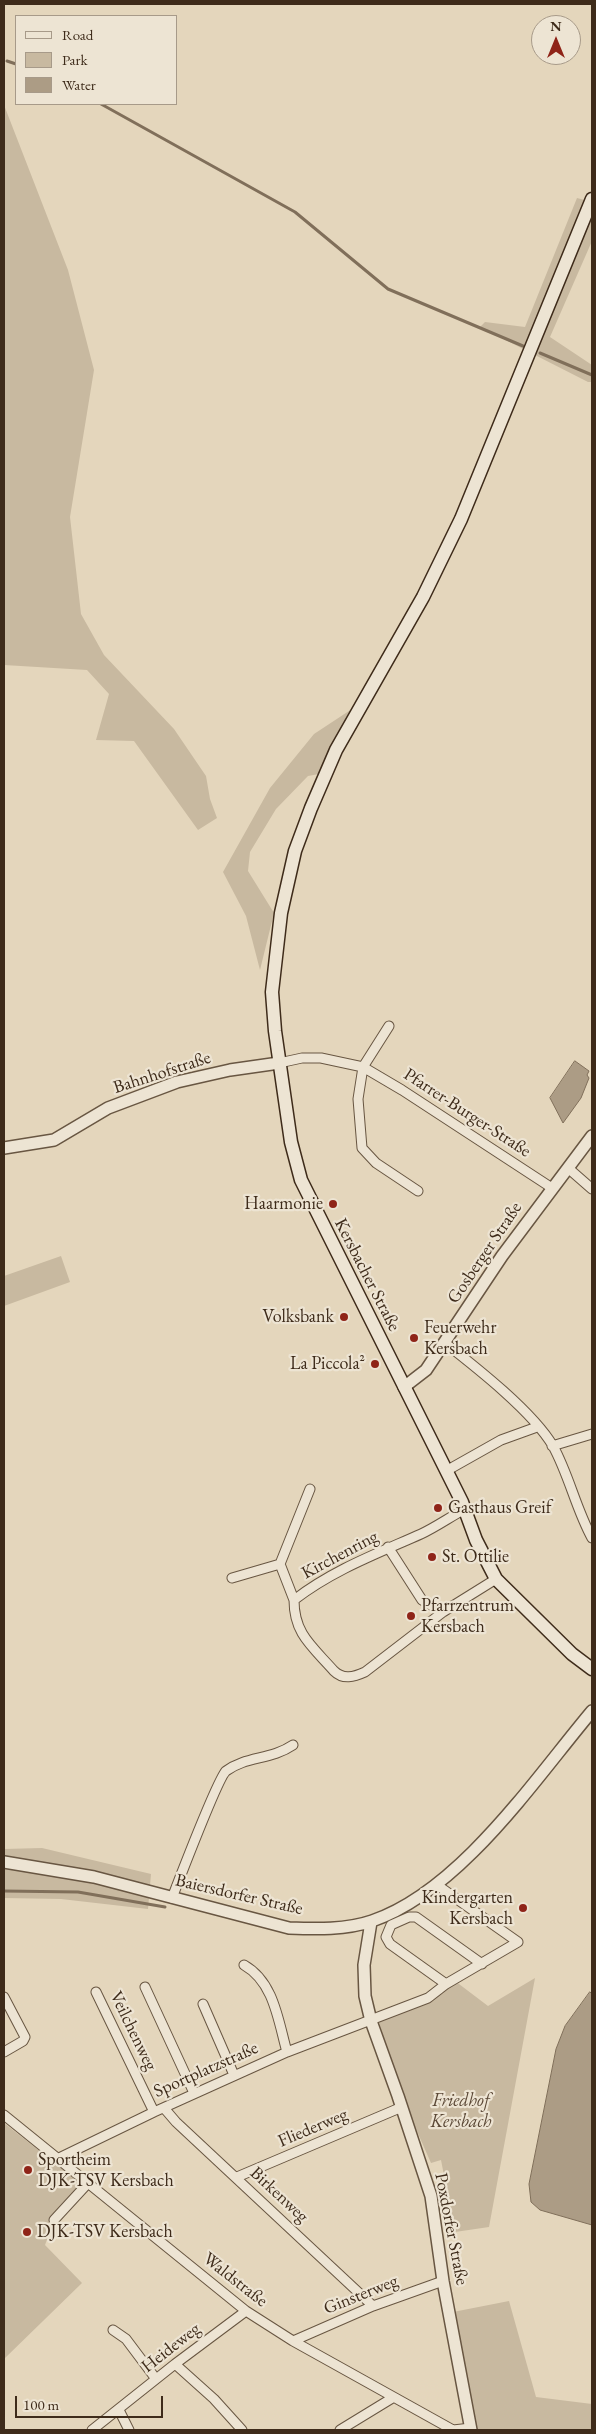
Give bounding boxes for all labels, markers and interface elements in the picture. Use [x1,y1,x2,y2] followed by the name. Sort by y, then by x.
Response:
[15,15,178,105] legend
[531,15,581,65] north arrow
[550,17,562,35] text: N
[62,25,93,44] text: Road
[62,50,88,69] text: Park
[62,75,96,94] text: Water
[111,1047,213,1099] street label: Bahnhofstraße
[399,1064,535,1162] street label: Pfarrer-Burger-Straße
[244,1193,323,1215] place label: Haarmonie
[327,1198,339,1210] marker: Haarmonie
[443,1198,527,1308] street label: Gosberger Straße
[329,1215,405,1335] street label: Kersbacher Straße
[262,1306,334,1328] place label: Volksbank
[338,1311,350,1323] marker: Volksbank
[424,1317,496,1360] place label: Feuerwehr Kersbach
[408,1332,420,1344] marker: Feuerwehr Kersbach
[290,1353,365,1375] place label: La Piccola²
[369,1358,381,1370] marker: La Piccola²
[448,1497,551,1519] place label: Gasthaus Greif
[432,1502,444,1514] marker: Gasthaus Greif
[298,1526,382,1584] street label: Kirchenring
[442,1546,509,1568] place label: St. Ottilie
[426,1551,438,1563] marker: St. Ottilie
[421,1595,514,1638] place label: Pfarrzentrum Kersbach
[405,1610,417,1622] marker: Pfarrzentrum Kersbach
[173,1870,305,1920] street label: Baiersdorfer Straße
[421,1887,513,1930] place label: Kindergarten Kersbach
[517,1902,529,1914] marker: Kindergarten Kersbach
[105,1988,161,2074] street label: Veilchenweg
[150,2037,262,2103] street label: Sportplatzstraße
[430,2090,492,2132] park label: Friedhof Kersbach
[275,2104,351,2152] street label: Fliederweg
[38,2149,174,2192] place label: Sportheim DJK-TSV Kersbach
[245,2162,313,2228] street label: Birkenweg
[22,2164,34,2176] marker: Sportheim DJK-TSV Kersbach
[430,2171,472,2287] street label: Poxdorfer Straße
[37,2221,173,2243] place label: DJK-TSV Kersbach
[21,2226,33,2238] marker: DJK-TSV Kersbach
[198,2248,272,2312] street label: Waldstraße
[321,2270,401,2320] street label: Ginsterweg
[137,2318,205,2378] street label: Heideweg
[18,2386,165,2418] scale bar
[23,2395,59,2414] text: 100 m

